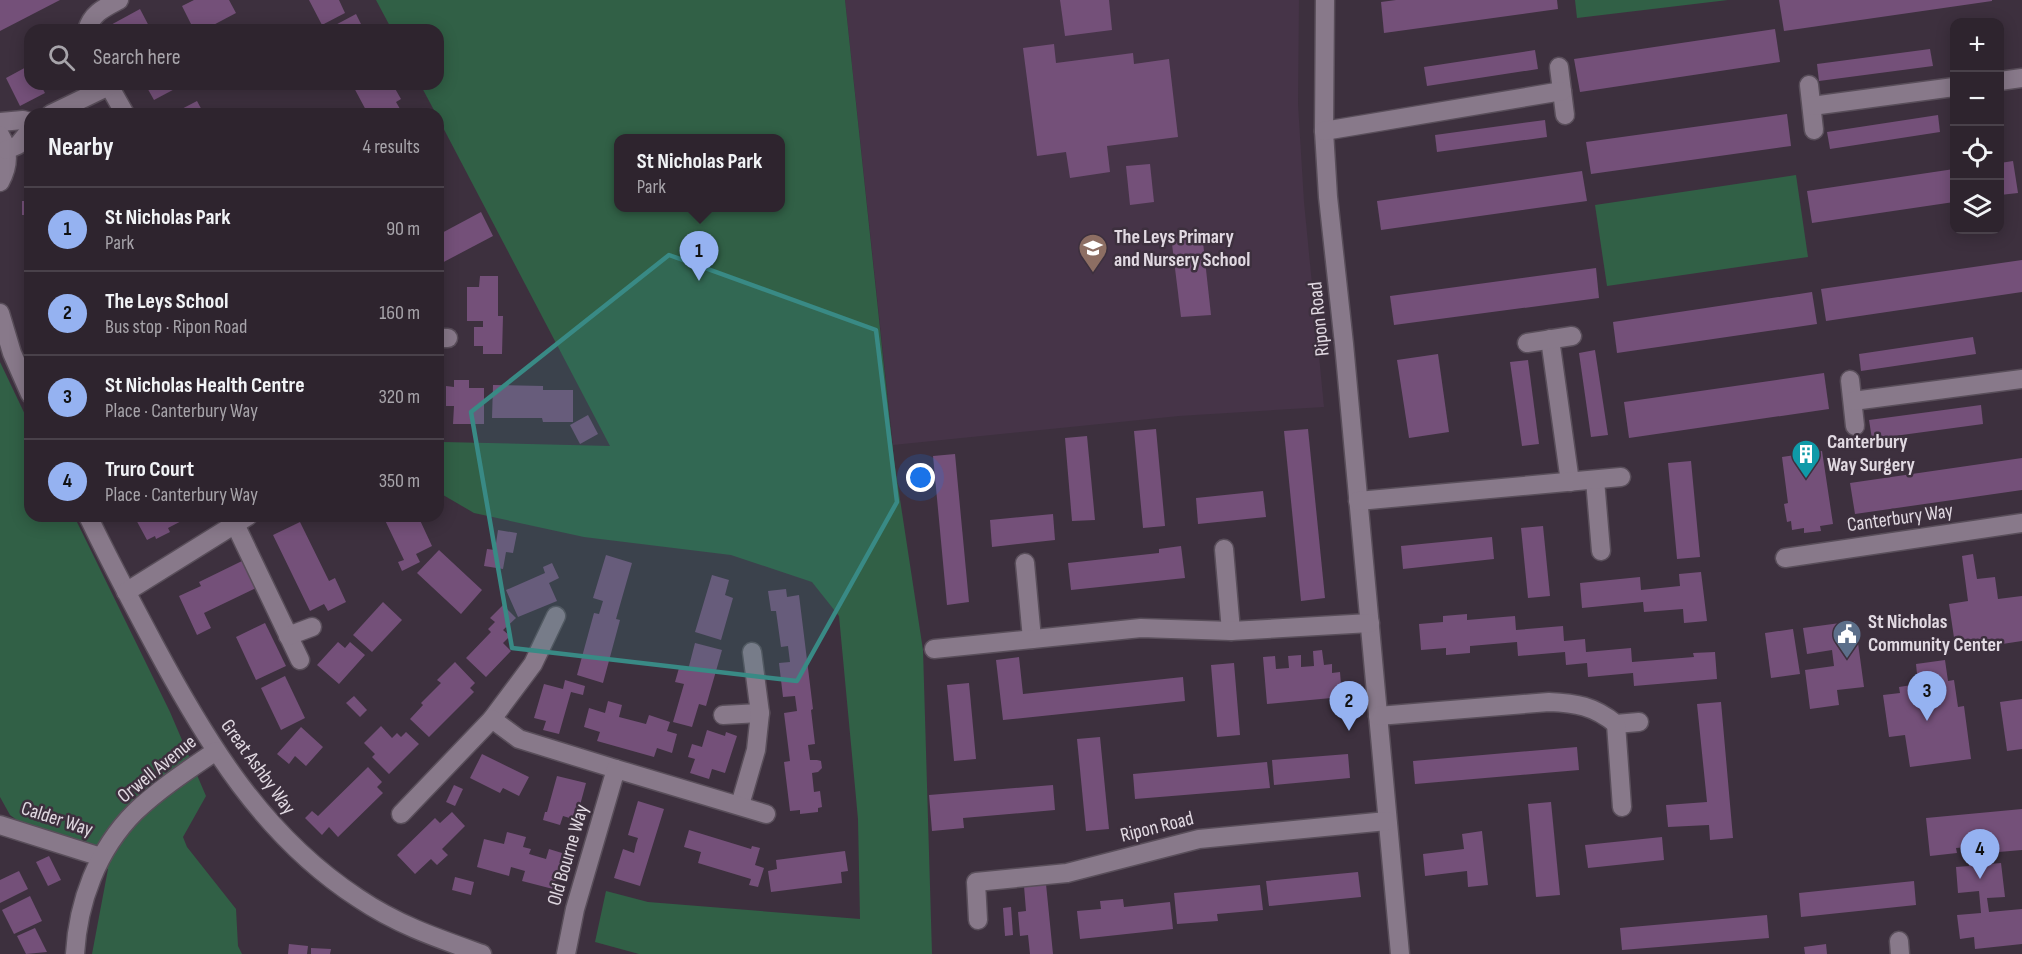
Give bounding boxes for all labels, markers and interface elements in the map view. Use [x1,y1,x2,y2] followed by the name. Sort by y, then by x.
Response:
[1950,18,2004,234] map controls
[1950,18,2004,72] button: +
[24,24,444,90] search box
[45,41,78,74] icon: search
[93,44,180,71] text: Search here
[1950,72,2004,126] button: −
[1950,126,2004,180] button: locate
[48,132,114,163] text: Nearby
[614,134,785,212] popup
[363,135,420,159] text: 4 results
[637,148,762,175] text: St Nicholas Park
[637,175,666,199] text: Park
[1950,180,2004,234] button: layers
[105,204,231,231] text: St Nicholas Park
[64,217,71,241] text: 1
[386,217,420,241] text: 90 m
[1114,225,1250,272] place label: The Leys Primary and Nursery School
[105,231,134,255] text: Park
[680,232,718,281] pin: 1
[1077,232,1109,274] school or university icon: The Leys Primary and Nursery School
[1303,281,1335,357] street label: Ripon Road
[105,288,228,315] text: The Leys School
[63,301,72,325] text: 2
[379,301,420,325] text: 160 m
[105,315,247,339] text: Bus stop · Ripon Road
[105,372,305,399] text: St Nicholas Health Centre
[63,385,72,409] text: 3
[378,385,420,409] text: 320 m
[105,399,258,423] text: Place · Canterbury Way
[1827,430,1916,477] place label: Canterbury Way Surgery
[1790,438,1822,480] building icon: Canterbury Way Surgery
[105,456,194,483] text: Truro Court
[906,463,935,492] your location
[63,469,72,493] text: 4
[379,469,420,493] text: 350 m
[105,483,258,507] text: Place · Canterbury Way
[1845,499,1955,537] street label: Canterbury Way
[1868,610,2002,657] place label: St Nicholas Community Center
[1831,618,1863,660] public building icon: St Nicholas Community Center
[1908,672,1946,721] pin: 3
[1330,682,1368,731] pin: 2
[215,715,301,819] street label: Great Ashby Way
[113,730,201,808] street label: Orwell Avenue
[18,796,96,842] street label: Calder Way
[542,801,594,908] street label: Old Bourne Way
[1118,806,1196,848] street label: Ripon Road
[1960,830,2000,879] pin: 4

